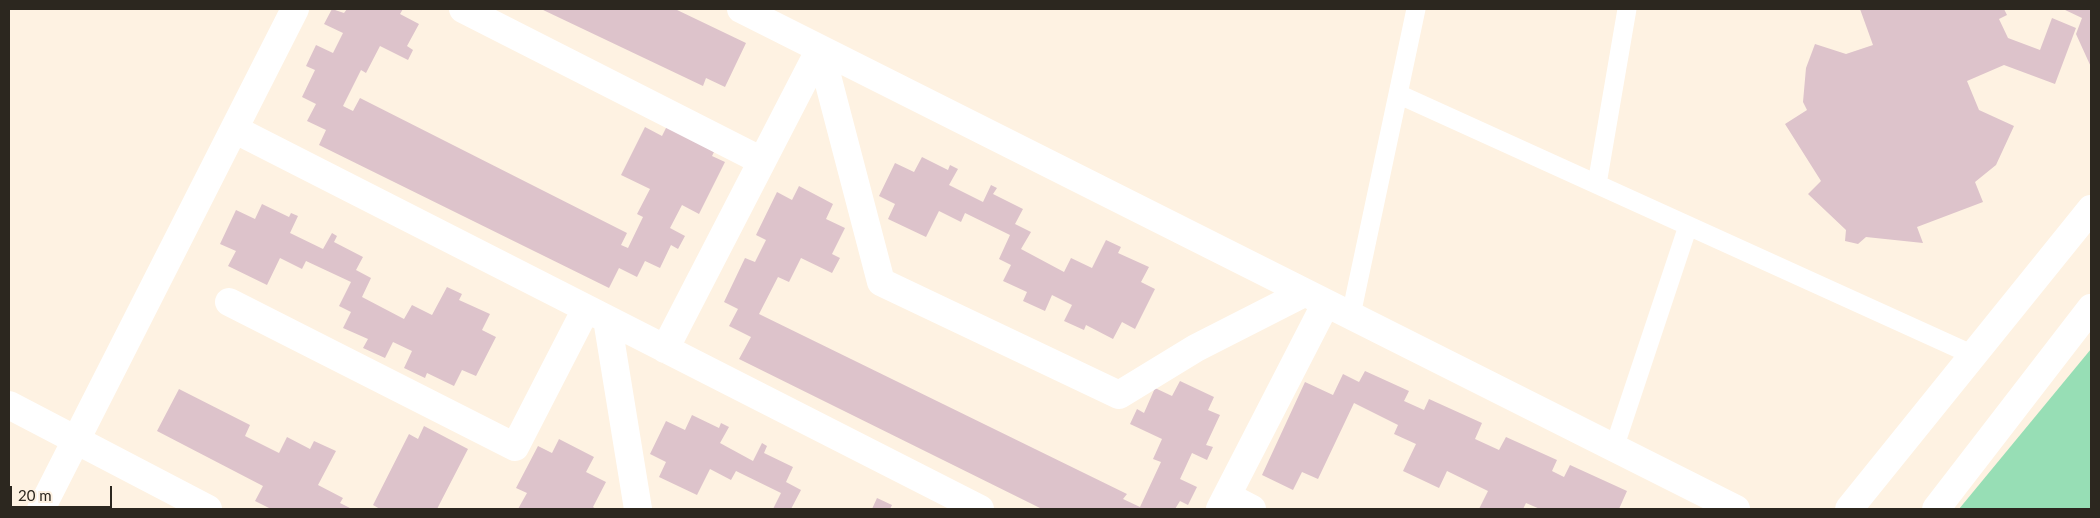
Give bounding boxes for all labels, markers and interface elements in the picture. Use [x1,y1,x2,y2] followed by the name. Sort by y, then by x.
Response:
[12,476,115,508] scale bar
[18,486,52,504] text: 20 m

